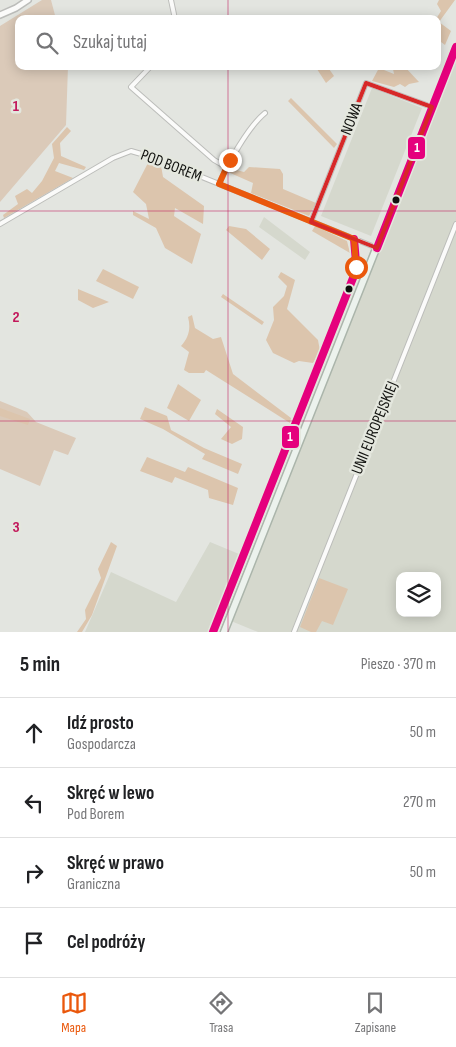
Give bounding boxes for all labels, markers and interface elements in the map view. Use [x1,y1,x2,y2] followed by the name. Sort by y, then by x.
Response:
[15,15,441,70] search box
[33,29,61,57] icon: search
[73,31,147,54] text: Szukaj tutaj
[13,97,20,116] text: 1
[337,100,367,138] street label: NOWA
[407,136,426,160] line badge: 1
[414,139,420,156] text: 1
[138,146,204,186] street label: POD BOREM
[219,149,242,172] route end
[391,195,401,205] unlabelled marker
[345,256,368,279] route start
[344,284,354,294] unlabelled marker
[12,308,20,327] text: 2
[348,379,402,477] street label: UNII EUROPEJSKIEJ
[281,425,300,449] line badge: 1
[287,428,293,445] text: 1
[12,518,20,537] text: 3
[396,572,441,617] map controls
[396,572,441,617] button: layers
[20,652,60,677] text: 5 min
[361,655,436,674] text: Pieszo · 370 m
[67,712,134,735] text: Idź prosto
[20,719,48,747] icon: ahead
[410,723,436,742] text: 50 m
[67,735,136,754] text: Gospodarcza
[67,782,154,805] text: Skręć w lewo
[20,789,48,817] icon: left
[403,793,436,812] text: 270 m
[67,805,124,824] text: Pod Borem
[67,852,164,875] text: Skręć w prawo
[20,859,48,887] icon: right
[410,863,436,882] text: 50 m
[67,875,120,894] text: Graniczna
[20,929,48,957] icon: arrive
[67,931,145,954] text: Cel podróży
[60,989,88,1036] tab: Mapa
[207,989,235,1036] tab: Trasa
[355,989,396,1036] tab: Zapisane

